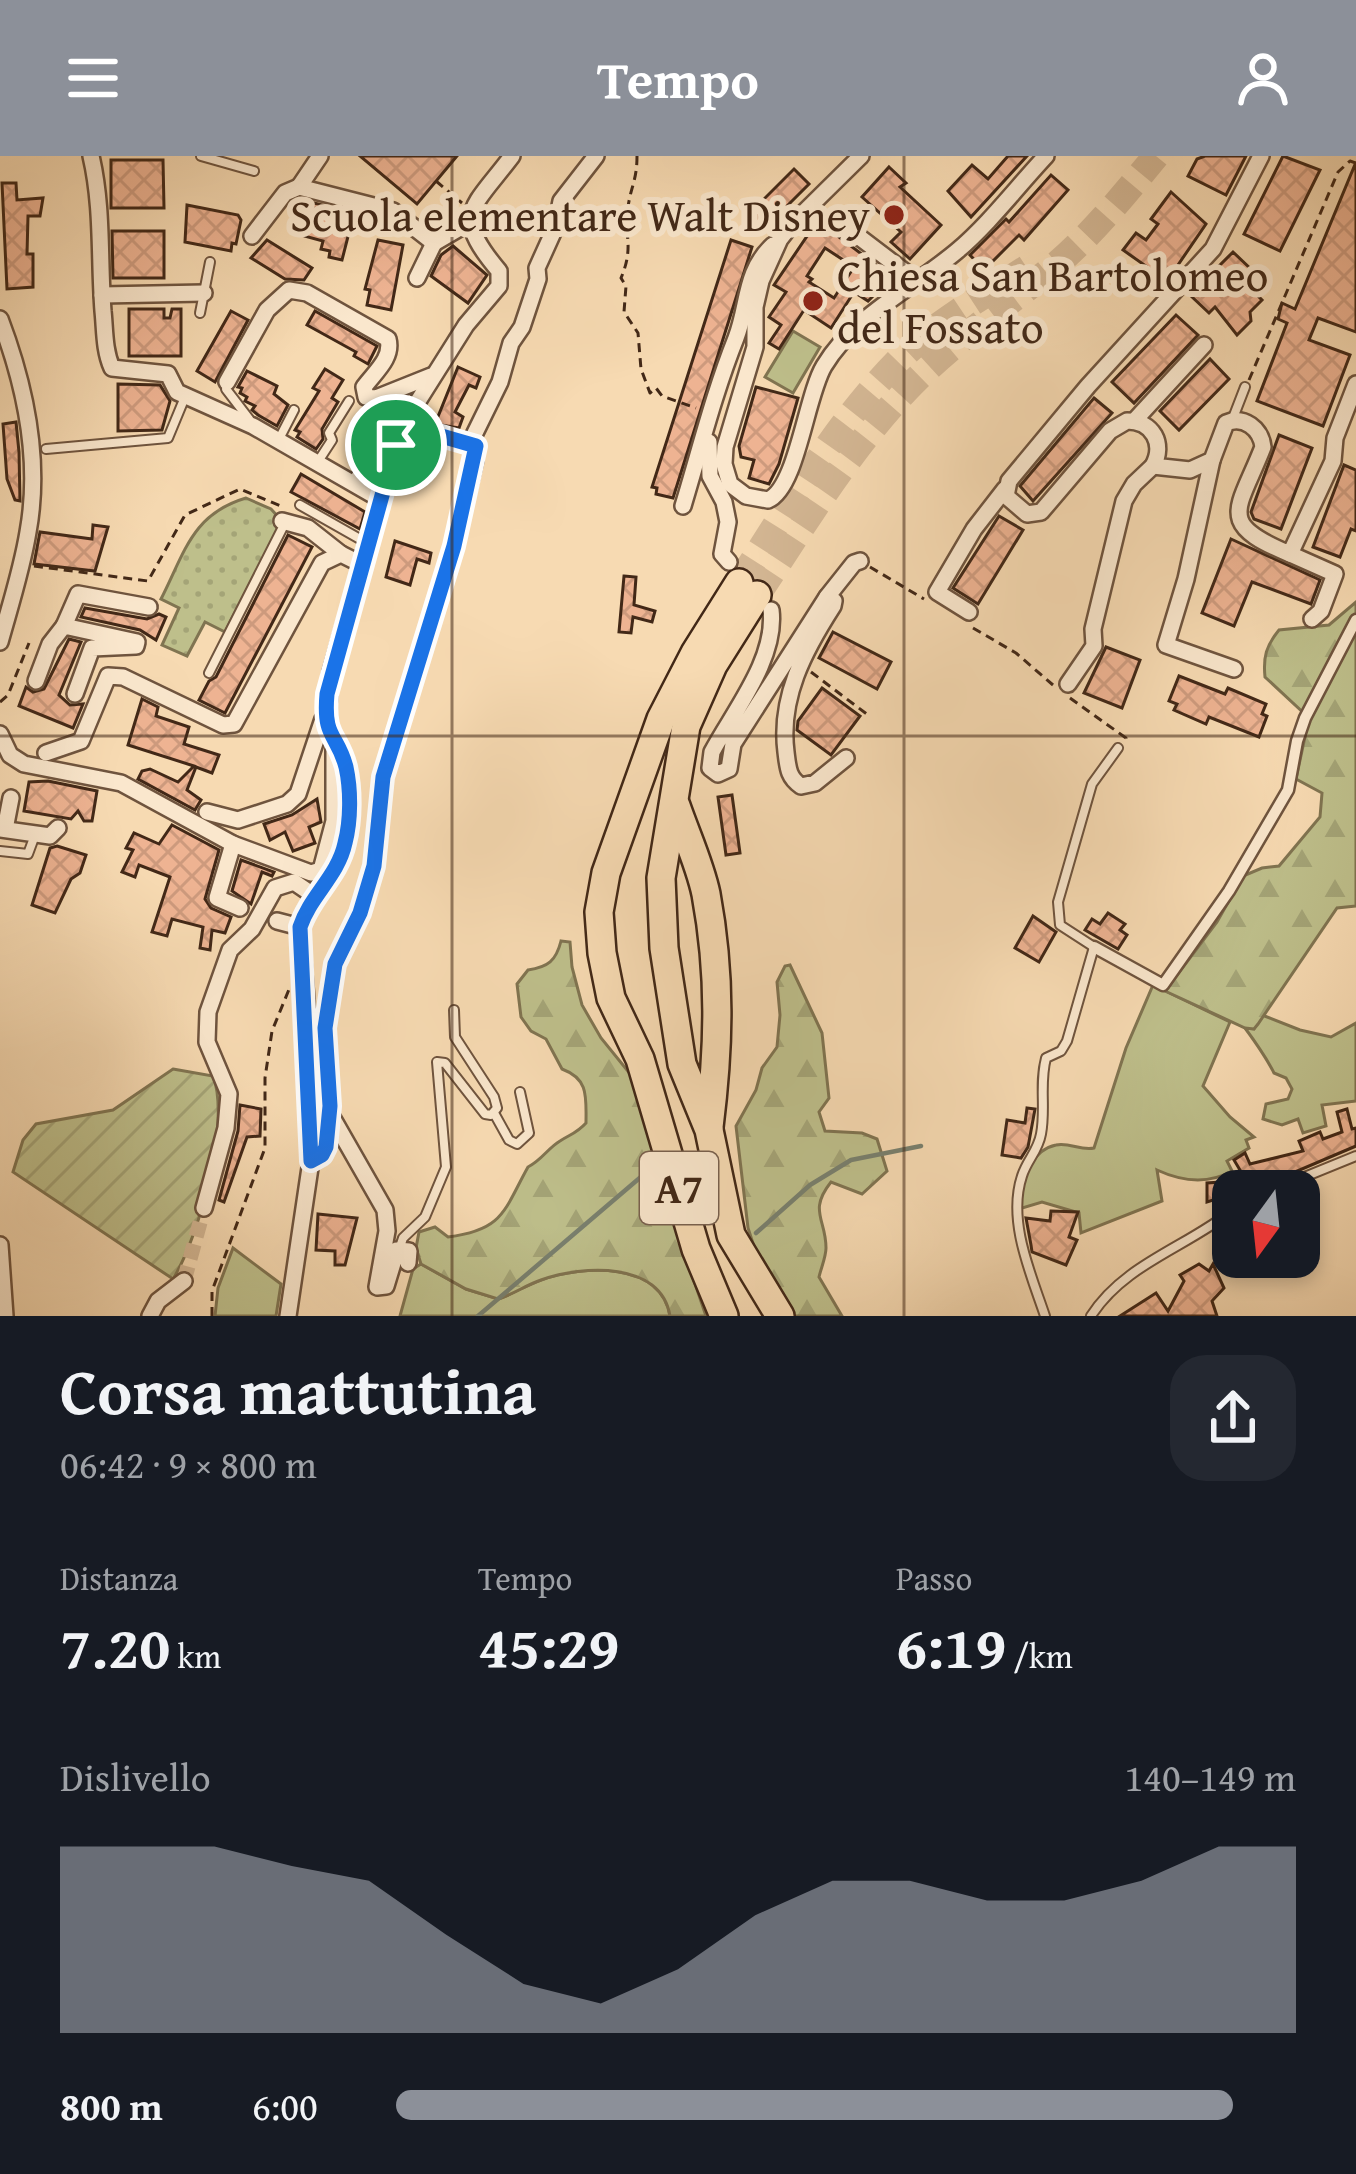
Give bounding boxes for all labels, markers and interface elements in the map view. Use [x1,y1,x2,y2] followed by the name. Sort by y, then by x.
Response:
[597,39,759,118] text: Tempo
[60,45,126,111] icon: menu
[1230,45,1296,111] icon: person
[290,182,871,247] place label: Scuola elementare Walt Disney
[881,202,907,228] marker: Scuola elementare Walt Disney
[837,242,1269,359] place label: Chiesa San Bartolomeo del Fossato
[800,288,826,314] marker: Chiesa San Bartolomeo del Fossato
[345,394,447,496] pin
[363,412,429,478] icon: arrive
[640,1152,718,1224] road number: A7
[1212,1170,1320,1278] north arrow
[1212,1170,1320,1278] map controls
[60,1341,536,1438] text: Corsa mattutina
[1170,1355,1296,1481] button: share
[60,1435,317,1492] text: 06:42 · 9 × 800 m
[60,1554,178,1602] text: Distanza
[478,1554,572,1602] text: Tempo
[896,1554,972,1602] text: Passo
[60,1602,170,1690] text: 7.20
[478,1602,619,1690] text: 45:29
[896,1602,1006,1690] text: 6:19
[170,1632,221,1680] text: km
[1006,1632,1073,1680] text: /km
[60,1748,211,1805] text: Dislivello
[1124,1748,1296,1805] text: 140–149 m
[60,2077,163,2134] text: 800 m
[252,2077,318,2134] text: 6:00

